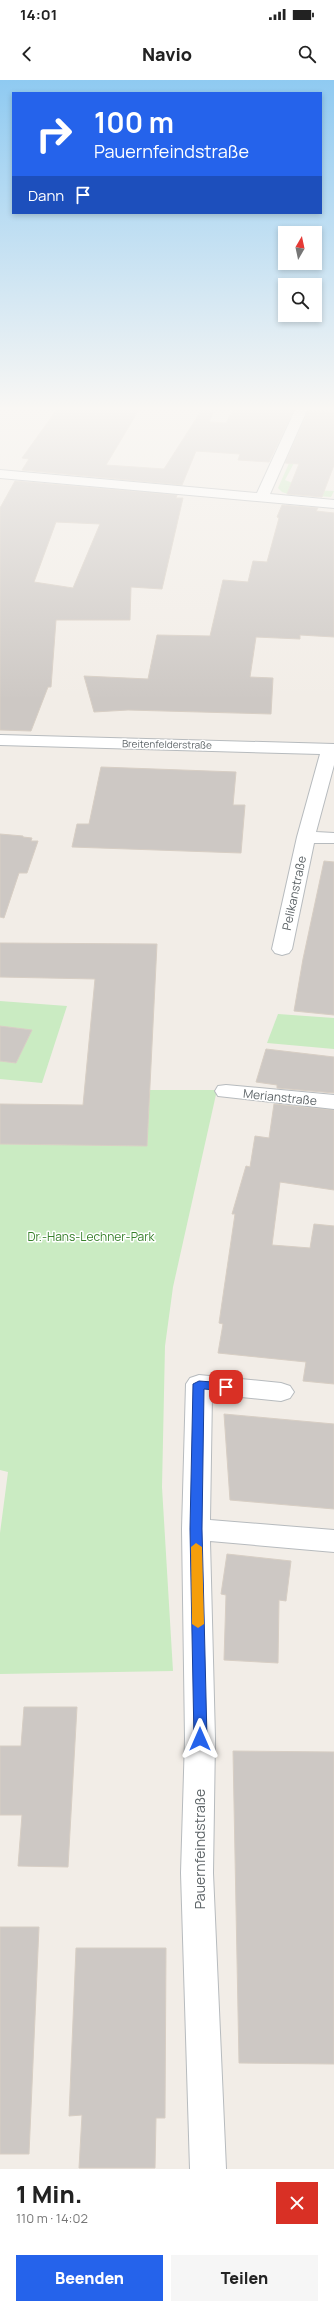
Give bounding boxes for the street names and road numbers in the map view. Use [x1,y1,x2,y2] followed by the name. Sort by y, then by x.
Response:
[122,736,212,752] street label: Breitenfelderstraße
[278,854,310,932] street label: Pelikanstraße
[242,1085,318,1109] street label: Merianstraße
[190,1789,209,1909] street label: Pauernfeindstraße

